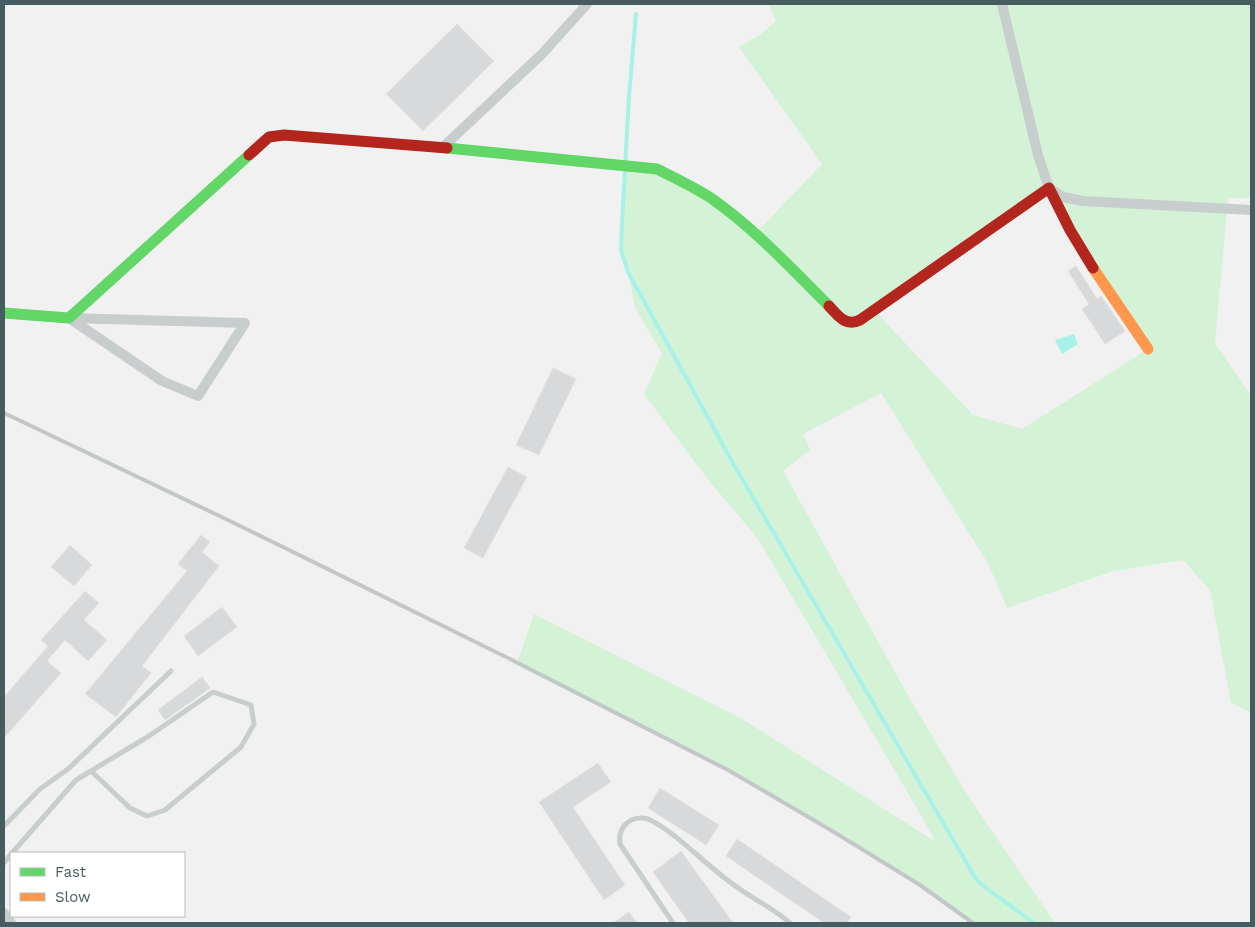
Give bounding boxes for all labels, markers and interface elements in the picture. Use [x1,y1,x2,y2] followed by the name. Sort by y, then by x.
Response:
[10,852,185,917] legend
[55,863,87,881] text: Fast
[55,888,91,906] text: Slow

